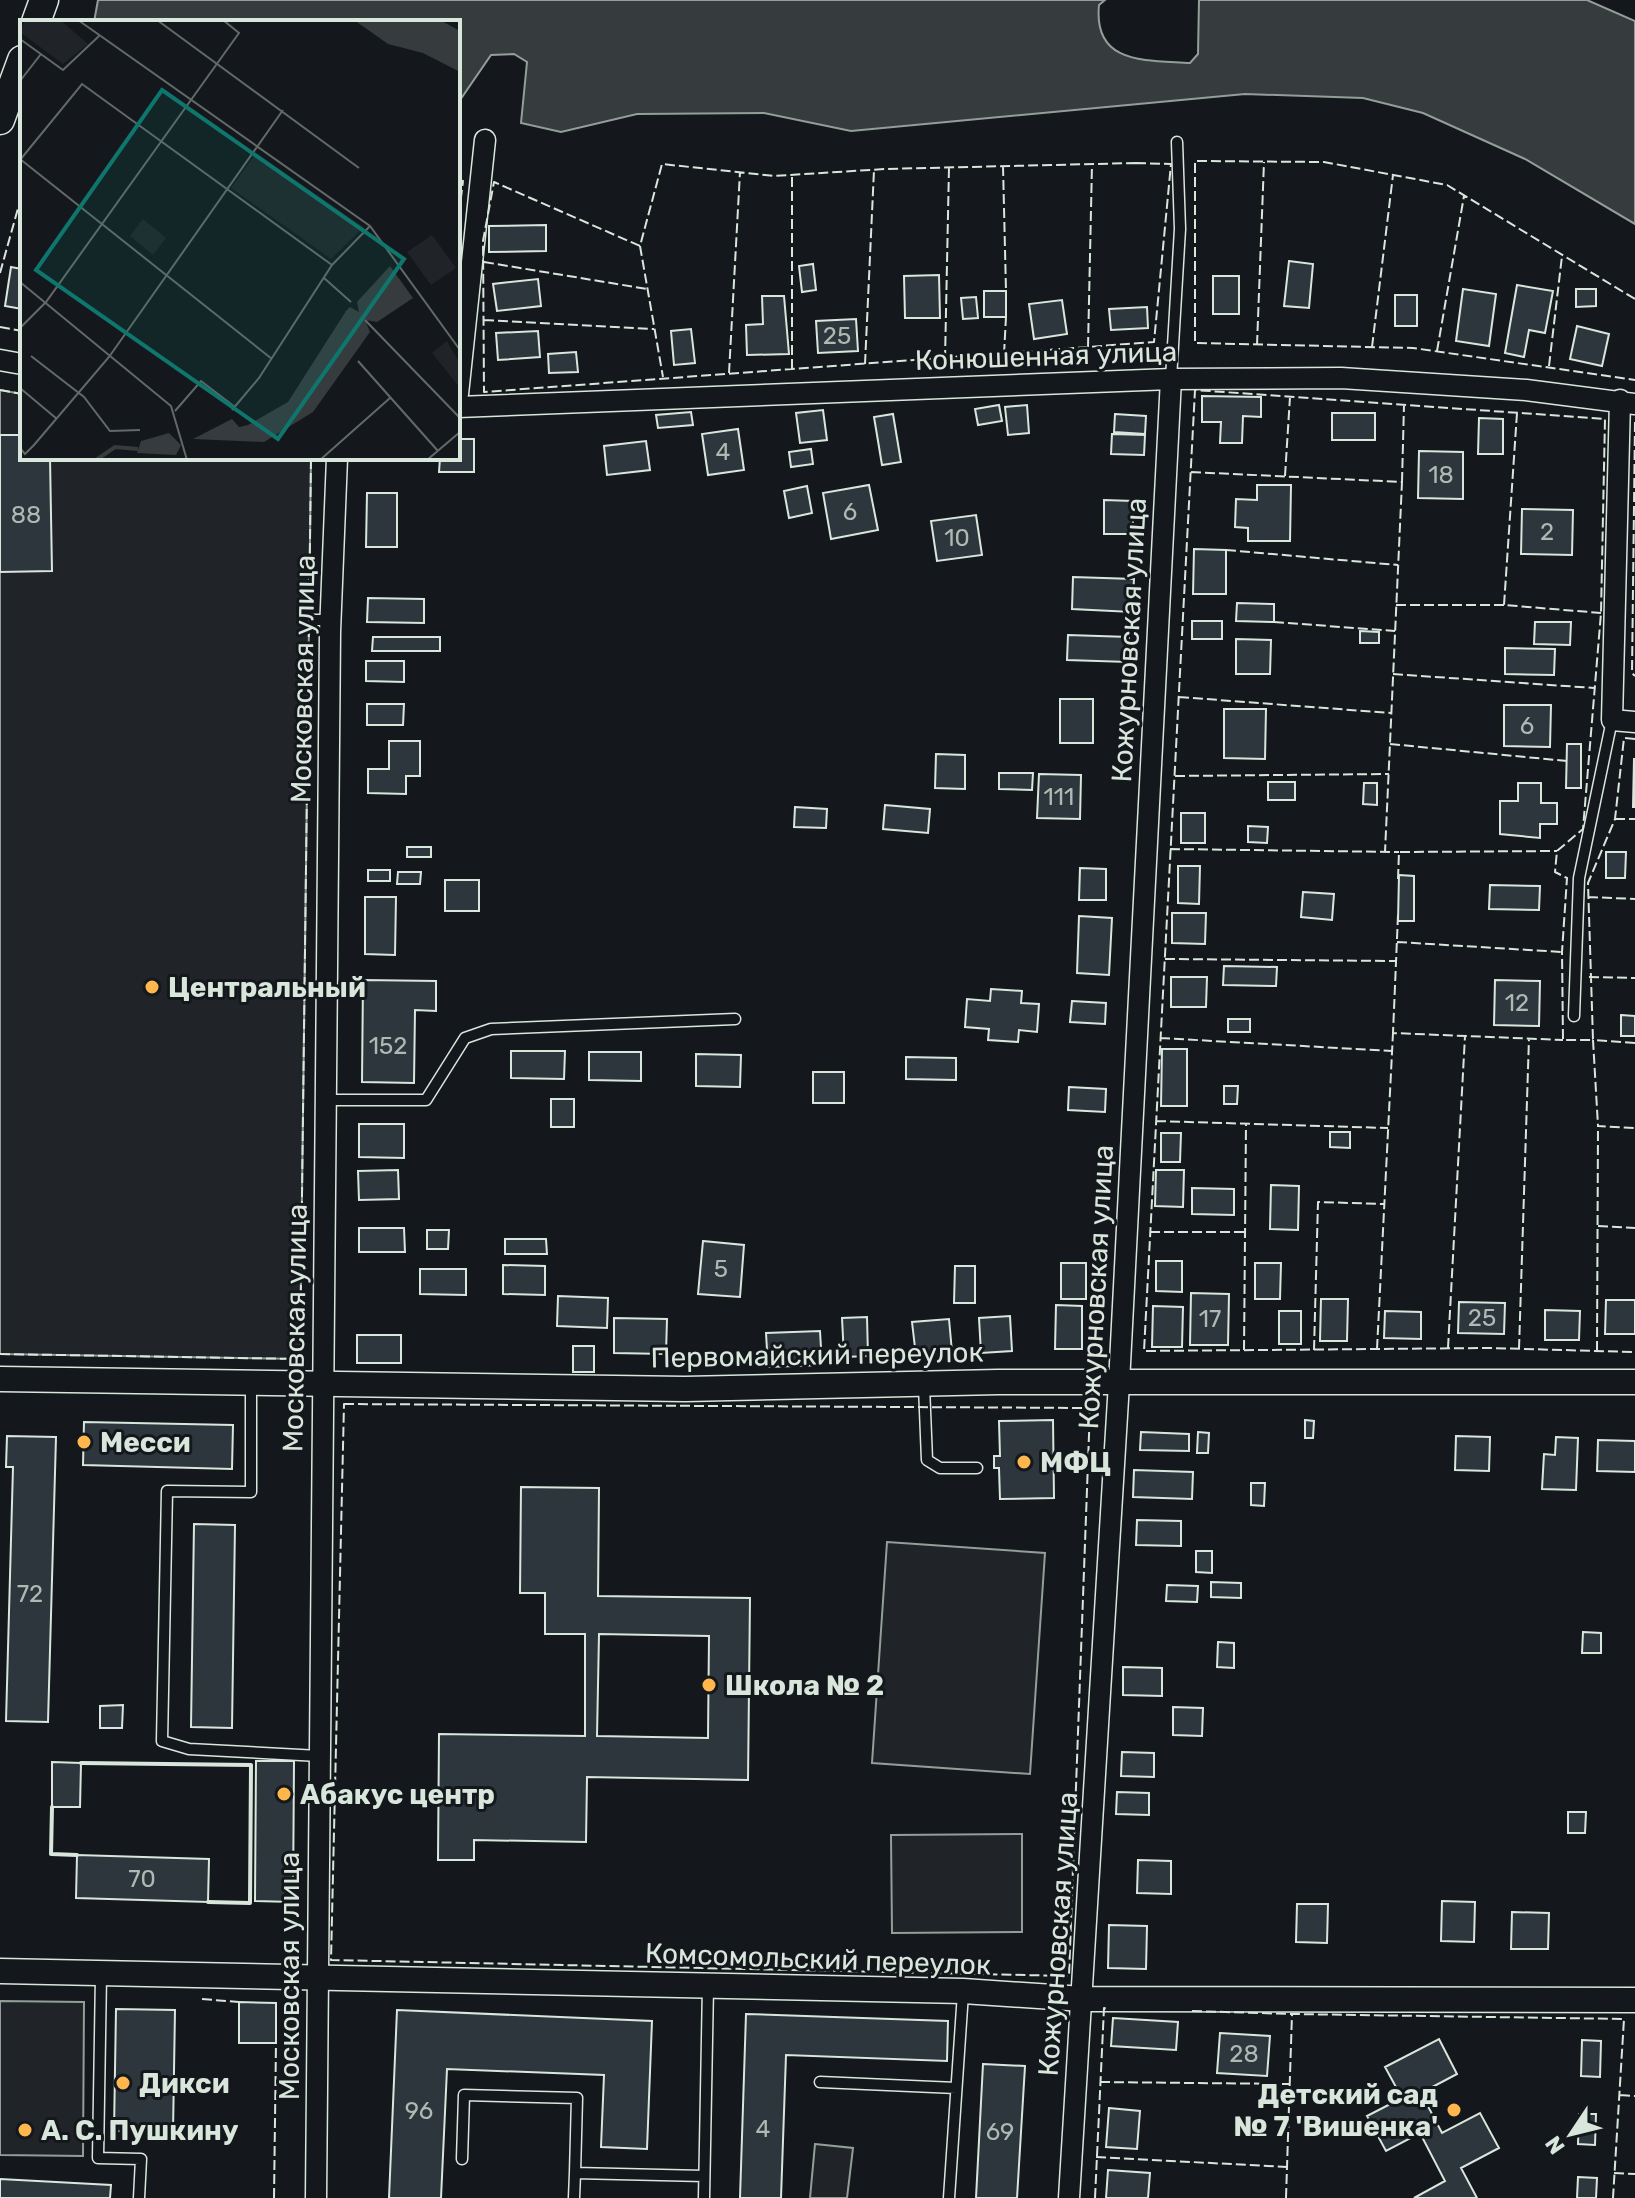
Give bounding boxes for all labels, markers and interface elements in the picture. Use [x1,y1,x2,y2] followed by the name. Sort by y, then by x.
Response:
[20,20,460,460] inset map
[823,322,851,350] house number: 25
[914,335,1178,377] street label: Конюшенная улица
[716,438,731,466] house number: 4
[1428,461,1454,489] house number: 18
[1105,497,1153,783] street label: Кожурновская улица
[843,498,857,526] house number: 6
[11,501,41,529] house number: 88
[1540,518,1554,546] house number: 2
[944,524,970,552] house number: 10
[284,555,322,803] street label: Московская улица
[1520,712,1534,740] house number: 6
[1044,783,1074,811] house number: 111
[168,971,366,1004] place label: Центральный
[143,978,161,996] marker: Центральный
[1505,989,1529,1017] house number: 12
[369,1032,407,1060] house number: 152
[1072,1144,1120,1430] street label: Кожурновская улица
[276,1204,314,1452] street label: Московская улица
[714,1255,728,1283] house number: 5
[1468,1304,1496,1332] house number: 25
[1199,1305,1221,1333] house number: 17
[650,1336,984,1374] street label: Первомайский переулок
[100,1426,191,1459] place label: Месси
[75,1433,93,1451] marker: Месси
[1040,1446,1111,1479] place label: МФЦ
[1015,1453,1033,1471] marker: МФЦ
[17,1580,43,1608] house number: 72
[725,1669,884,1702] place label: Школа № 2
[700,1676,718,1694] marker: Школа № 2
[300,1778,495,1811] place label: Абакус центр
[275,1785,293,1803] marker: Абакус центр
[1032,1791,1084,2077] street label: Кожурновская улица
[273,1852,306,2100] street label: Московская улица
[128,1865,156,1893] house number: 70
[644,1936,992,1982] street label: Комсомольский переулок
[1229,2040,1259,2068] house number: 28
[139,2067,230,2100] place label: Дикси
[114,2074,132,2092] marker: Дикси
[1233,2078,1438,2143] place label: Детский сад № 7 'Вишенка'
[1531,2094,1611,2174] north arrow
[405,2097,433,2125] house number: 96
[1445,2101,1463,2119] marker: Детский сад № 7 'Вишенка'
[41,2114,239,2147] place label: А. С. Пушкину
[756,2115,771,2143] house number: 4
[986,2118,1014,2146] house number: 69
[16,2121,34,2139] marker: А. С. Пушкину
[1539,2131,1571,2159] text: N

